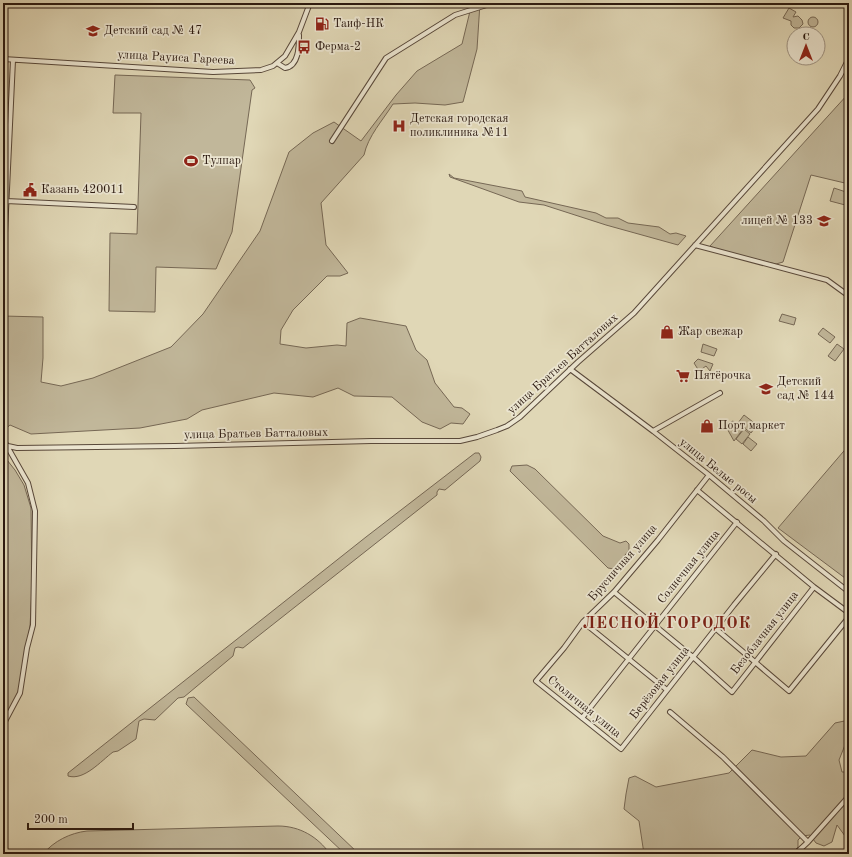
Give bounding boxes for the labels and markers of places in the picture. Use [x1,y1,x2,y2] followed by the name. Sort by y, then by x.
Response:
[314,16,330,32] fuel station icon: Таиф-НК
[333,18,384,30] place label: Таиф-НК
[85,23,101,39] school or university icon: Детский сад № 47
[104,25,202,37] place label: Детский сад № 47
[296,39,312,55] bus stop icon: Ферма-2
[315,41,361,53] place label: Ферма-2
[410,113,509,139] place label: Детская городская поликлиника №11
[391,118,407,134] hospital icon: Детская городская поликлиника №11
[183,153,199,169] sports icon: Тулпар
[202,155,241,167] place label: Тулпар
[22,182,38,198] public building icon: Казань 420011
[41,184,124,196] place label: Казань 420011
[816,213,832,229] school or university icon: лицей № 133
[742,215,813,227] place label: лицей № 133
[659,324,675,340] shop icon: Жар свежар
[678,326,743,338] place label: Жар свежар
[675,368,691,384] supermarket icon: Пятёрочка
[694,370,751,382] place label: Пятёрочка
[777,376,834,402] place label: Детский сад № 144
[758,381,774,397] school or university icon: Детский сад № 144
[699,418,715,434] shop icon: Порт маркет
[718,420,785,432] place label: Порт маркет

